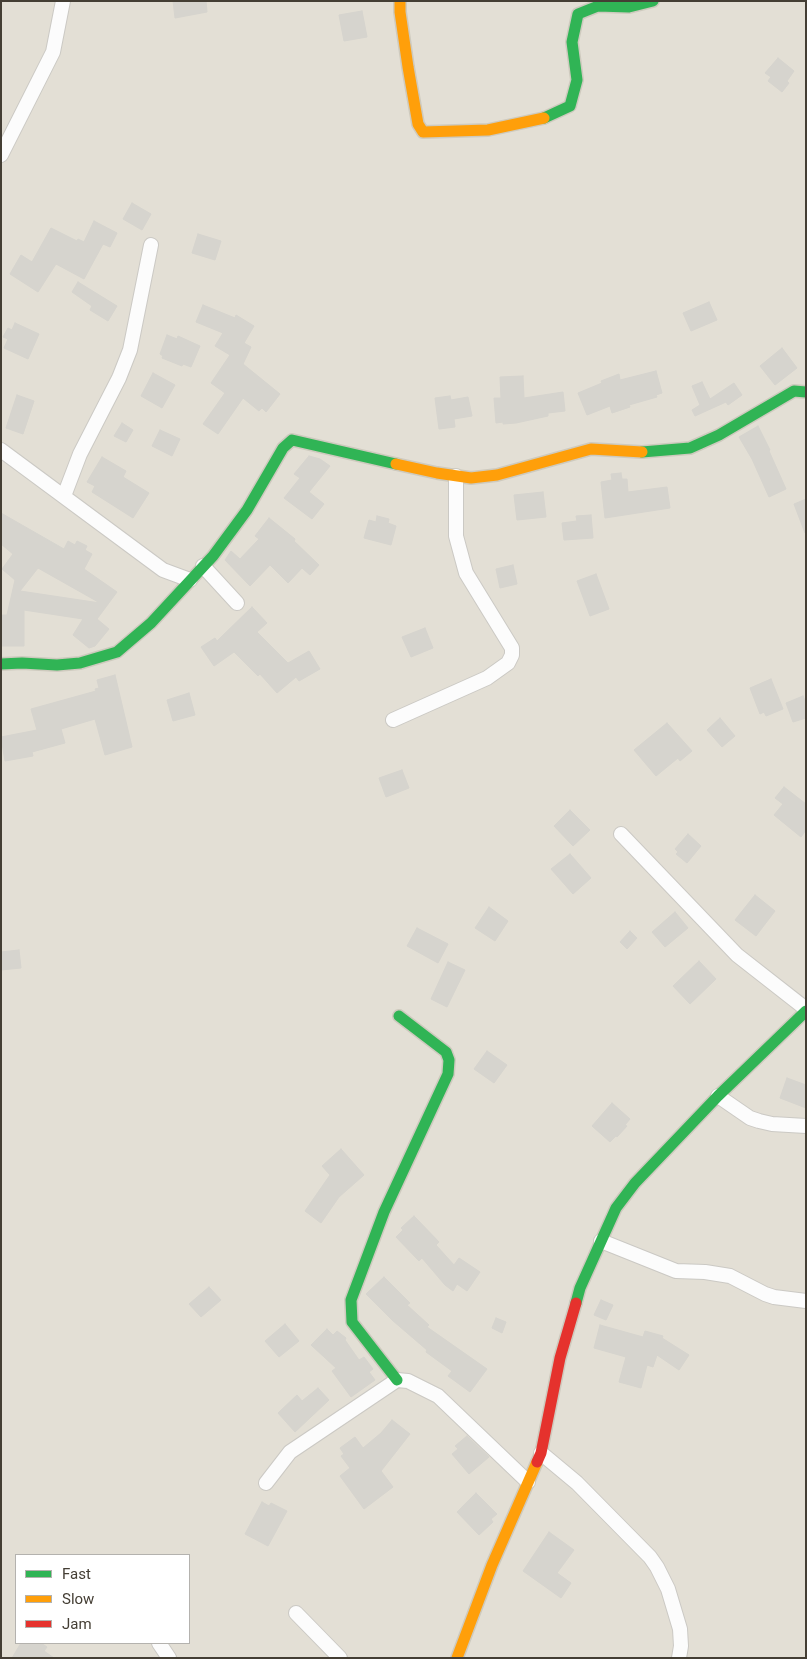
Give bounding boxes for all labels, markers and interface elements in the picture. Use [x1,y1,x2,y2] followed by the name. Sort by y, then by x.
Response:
[15,1554,190,1644] legend
[62,1565,91,1583] text: Fast
[62,1590,94,1608] text: Slow
[62,1615,92,1633] text: Jam

